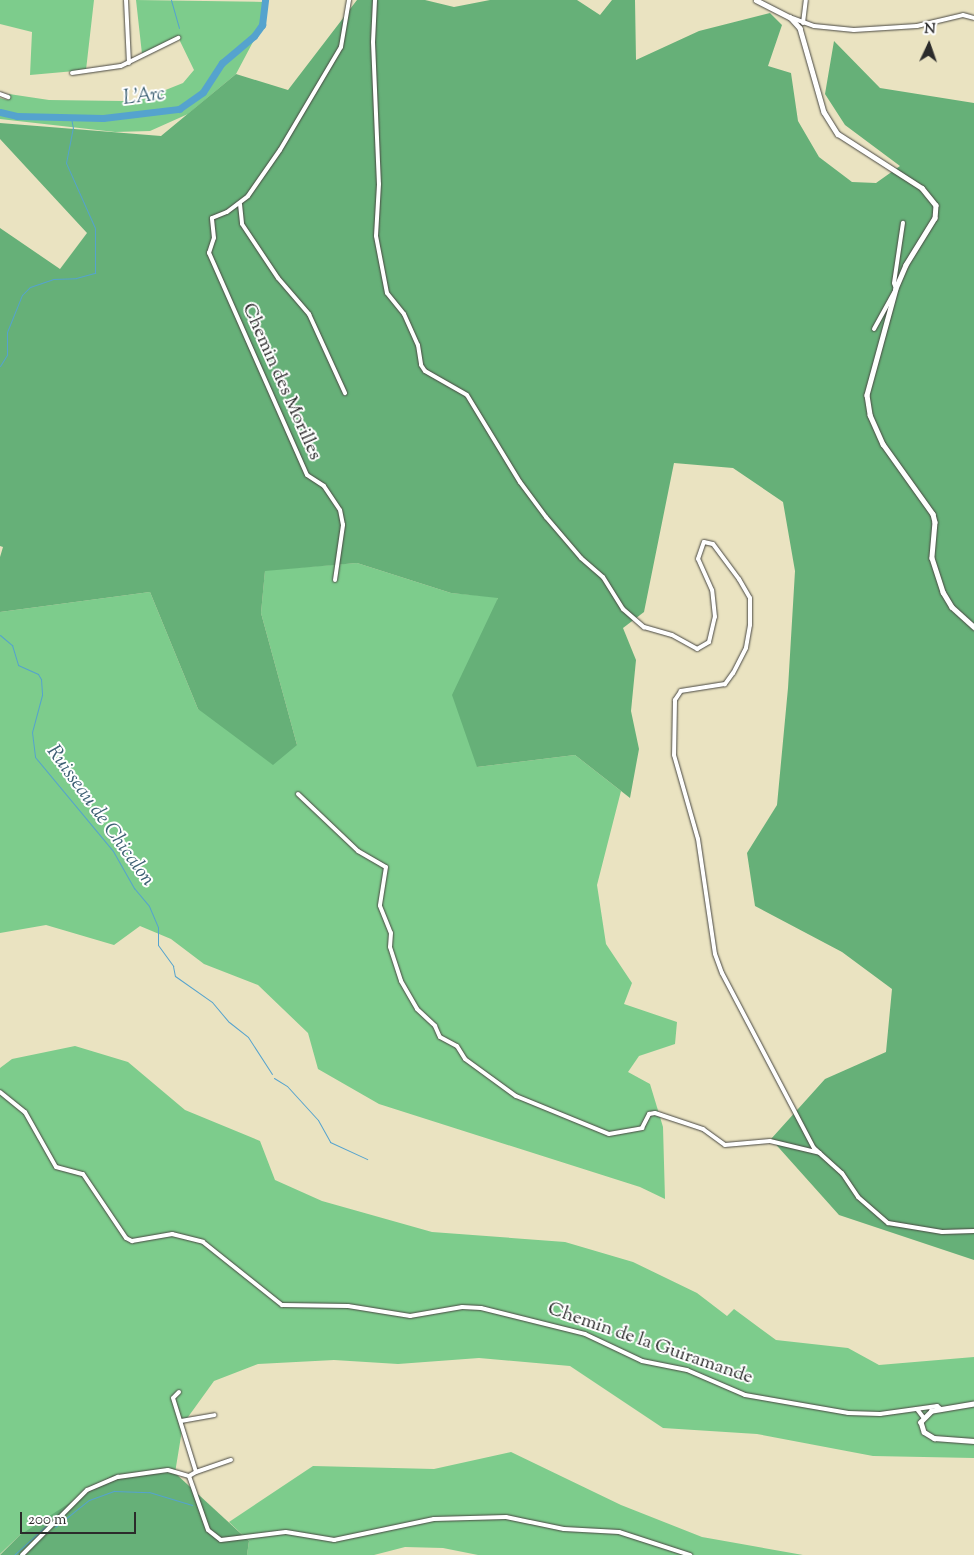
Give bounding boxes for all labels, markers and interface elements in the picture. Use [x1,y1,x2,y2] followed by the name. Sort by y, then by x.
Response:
[904,20,954,70] north arrow
[924,20,936,40] text: N
[122,83,166,111] water label: L'Arc
[236,300,326,464] street label: Chemin des Morilles
[41,741,159,891] water label: Ruisseau de Chicalon
[544,1298,756,1390] street label: Chemin de la Guiramande
[22,1502,139,1534] scale bar
[28,1510,67,1531] text: 200 m

